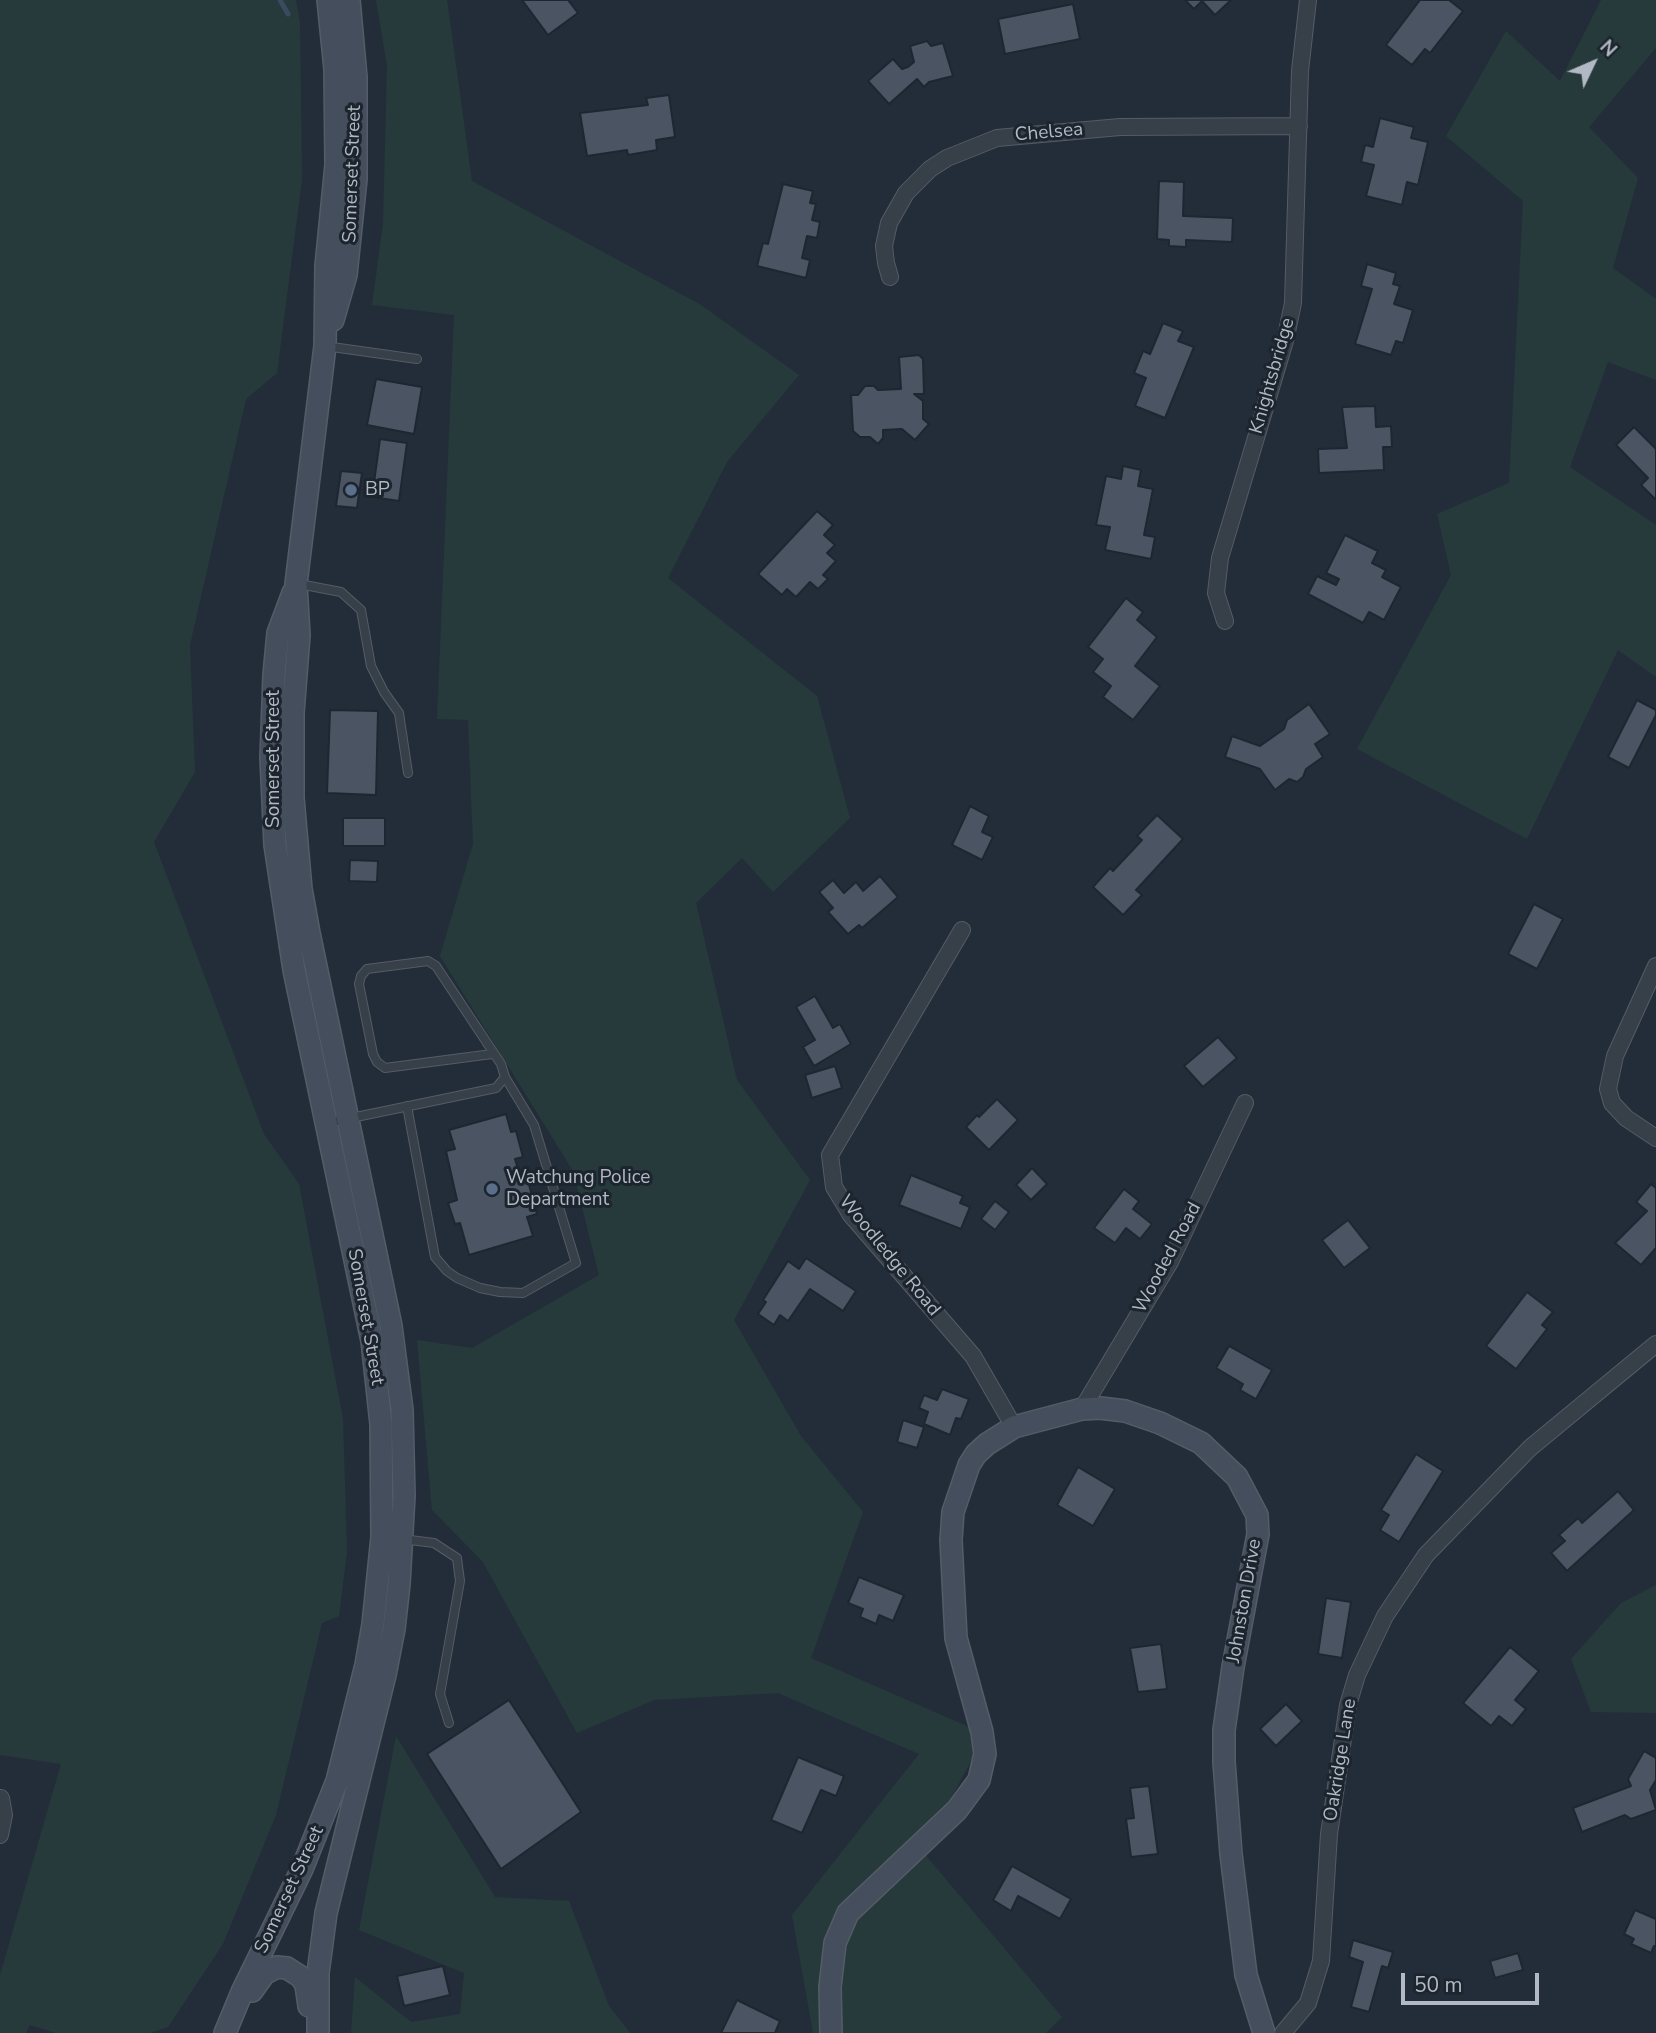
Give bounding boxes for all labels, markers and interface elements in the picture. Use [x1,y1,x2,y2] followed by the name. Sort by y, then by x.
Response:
[1558,28,1628,98] north arrow
[1594,34,1622,63] text: N
[339,105,367,243] street label: Somerset Street
[1014,119,1084,147] street label: Chelsea
[1246,315,1300,437] street label: Knightsbridge
[365,479,390,501] place label: BP
[343,482,359,498] marker: BP
[263,690,285,828] street label: Somerset Street
[506,1167,650,1211] place label: Watchung Police Department
[484,1181,500,1197] marker: Watchung Police Department
[833,1191,945,1321] street label: Woodledge Road
[1129,1199,1207,1317] street label: Wooded Road
[342,1247,388,1387] street label: Somerset Street
[1223,1537,1267,1665] street label: Johnston Drive
[1320,1697,1362,1823] street label: Oakridge Lane
[251,1823,329,1957] street label: Somerset Street
[1404,1960,1542,2004] scale bar
[1414,1971,1463,1999] text: 50 m

